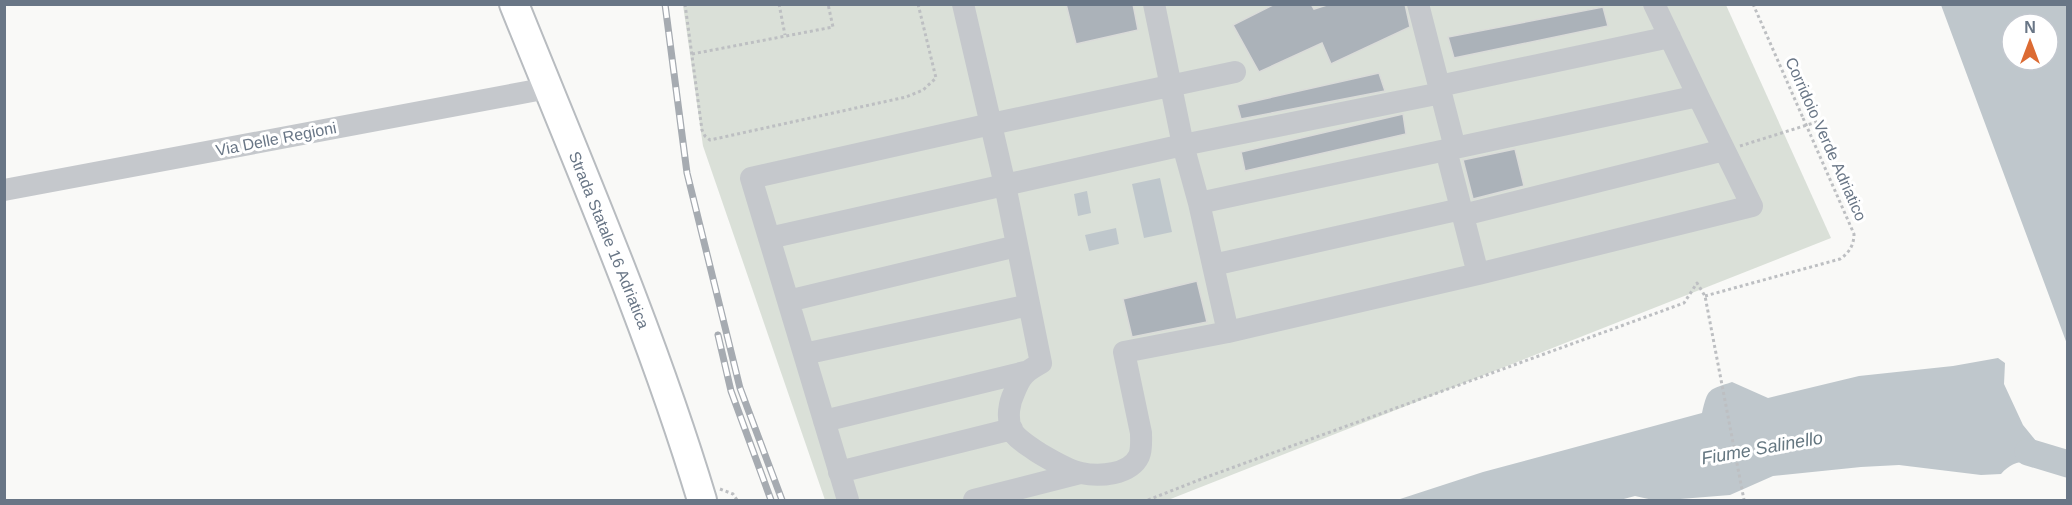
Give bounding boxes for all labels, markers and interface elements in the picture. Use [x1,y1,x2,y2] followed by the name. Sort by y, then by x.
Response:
[2000,12,2060,72] north arrow
[2024,19,2036,36] text: N
[1782,55,1870,223] street label: Corridoio Verde Adriatico
[214,119,338,159] street label: Via Delle Regioni
[566,149,652,331] street label: Strada Statale 16 Adriatica
[1700,427,1824,469] water label: Fiume Salinello

